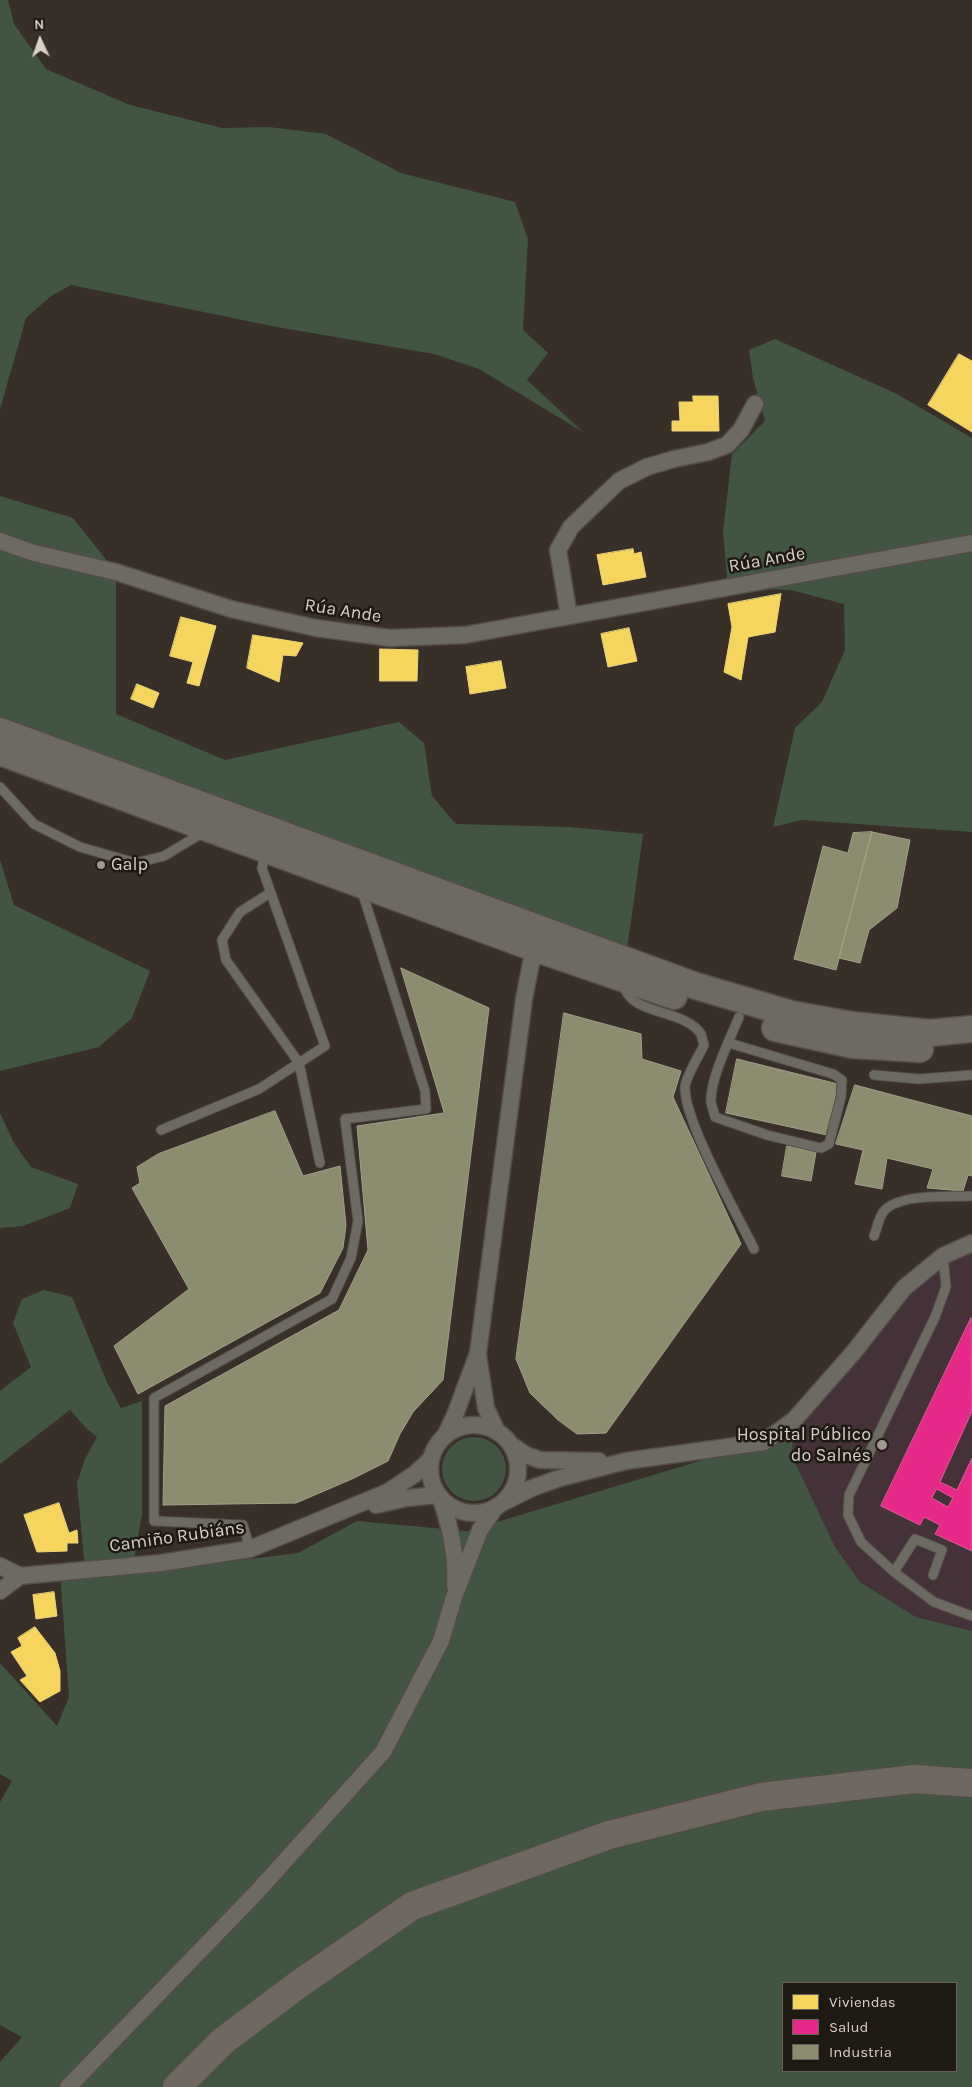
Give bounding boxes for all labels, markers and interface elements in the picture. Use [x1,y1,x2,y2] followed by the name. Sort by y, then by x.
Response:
[15,15,65,65] north arrow
[34,16,45,33] text: N
[727,543,807,577] street label: Rúa Ande
[303,594,383,628] street label: Rúa Ande
[111,854,148,876] place label: Galp
[95,859,107,871] marker: Galp
[737,1424,871,1466] place label: Hospital Público do Salnés
[875,1438,889,1452] marker: Hospital Público do Salnés
[108,1517,246,1557] street label: Camiño Rubiáns
[782,1982,957,2072] legend
[829,1993,896,2011] text: Viviendas
[829,2018,869,2036] text: Salud
[829,2043,892,2061] text: Industria

